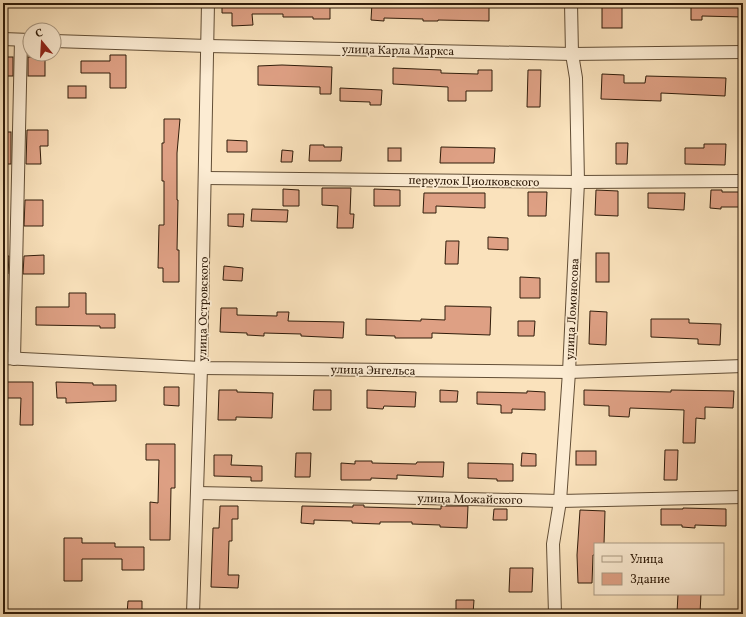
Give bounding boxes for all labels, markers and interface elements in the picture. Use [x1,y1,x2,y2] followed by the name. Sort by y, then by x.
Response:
[22,22,62,62] north arrow
[34,26,45,42] text: С
[342,42,454,60] street label: улица Карла Маркса
[408,173,540,191] street label: переулок Циолковского
[195,256,213,362] street label: улица Островского
[562,258,584,361] street label: улица Ломоносова
[330,362,416,380] street label: улица Энгельса
[417,491,523,509] street label: улица Можайского
[594,543,724,595] legend
[630,552,663,568] text: Улица
[630,572,670,588] text: Здание

